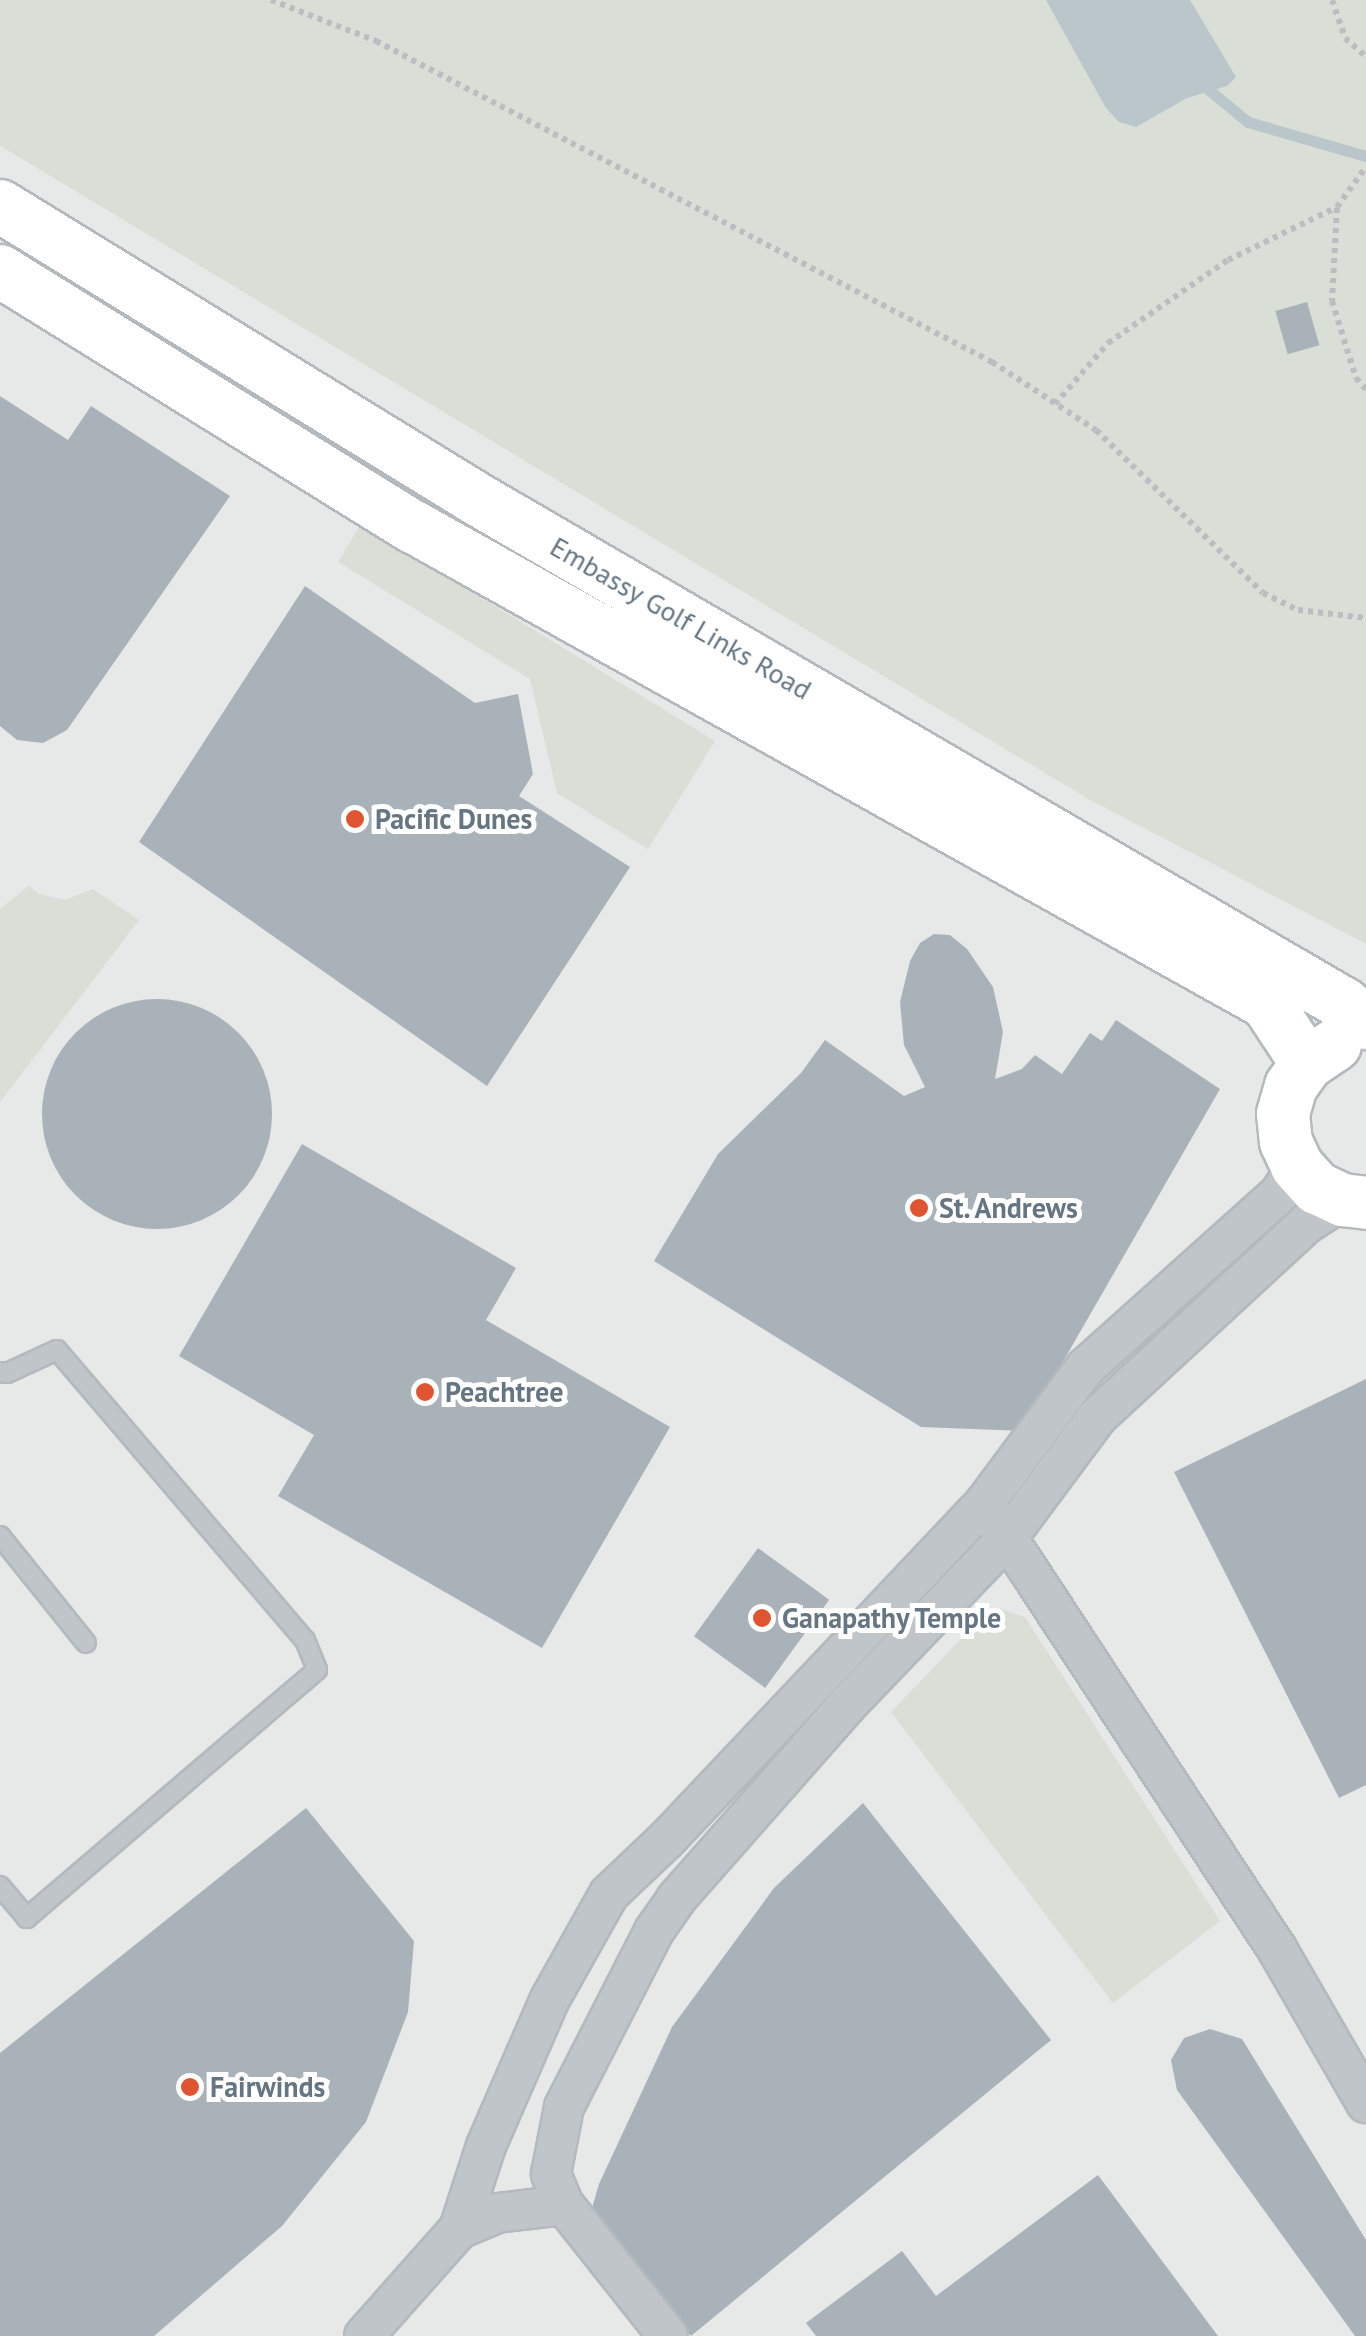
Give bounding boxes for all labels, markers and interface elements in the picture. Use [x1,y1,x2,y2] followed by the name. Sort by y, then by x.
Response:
[544,529,818,707] street label: Embassy Golf Links Road
[375,802,533,836] place label: Pacific Dunes
[344,808,366,830] marker: Pacific Dunes
[939,1191,1081,1225] place label: St. Andrews
[908,1197,930,1219] marker: St. Andrews
[445,1375,563,1409] place label: Peachtree
[414,1381,436,1403] marker: Peachtree
[782,1601,1003,1635] place label: Ganapathy Temple
[751,1607,773,1629] marker: Ganapathy Temple
[210,2070,325,2104] place label: Fairwinds
[179,2076,201,2098] marker: Fairwinds

